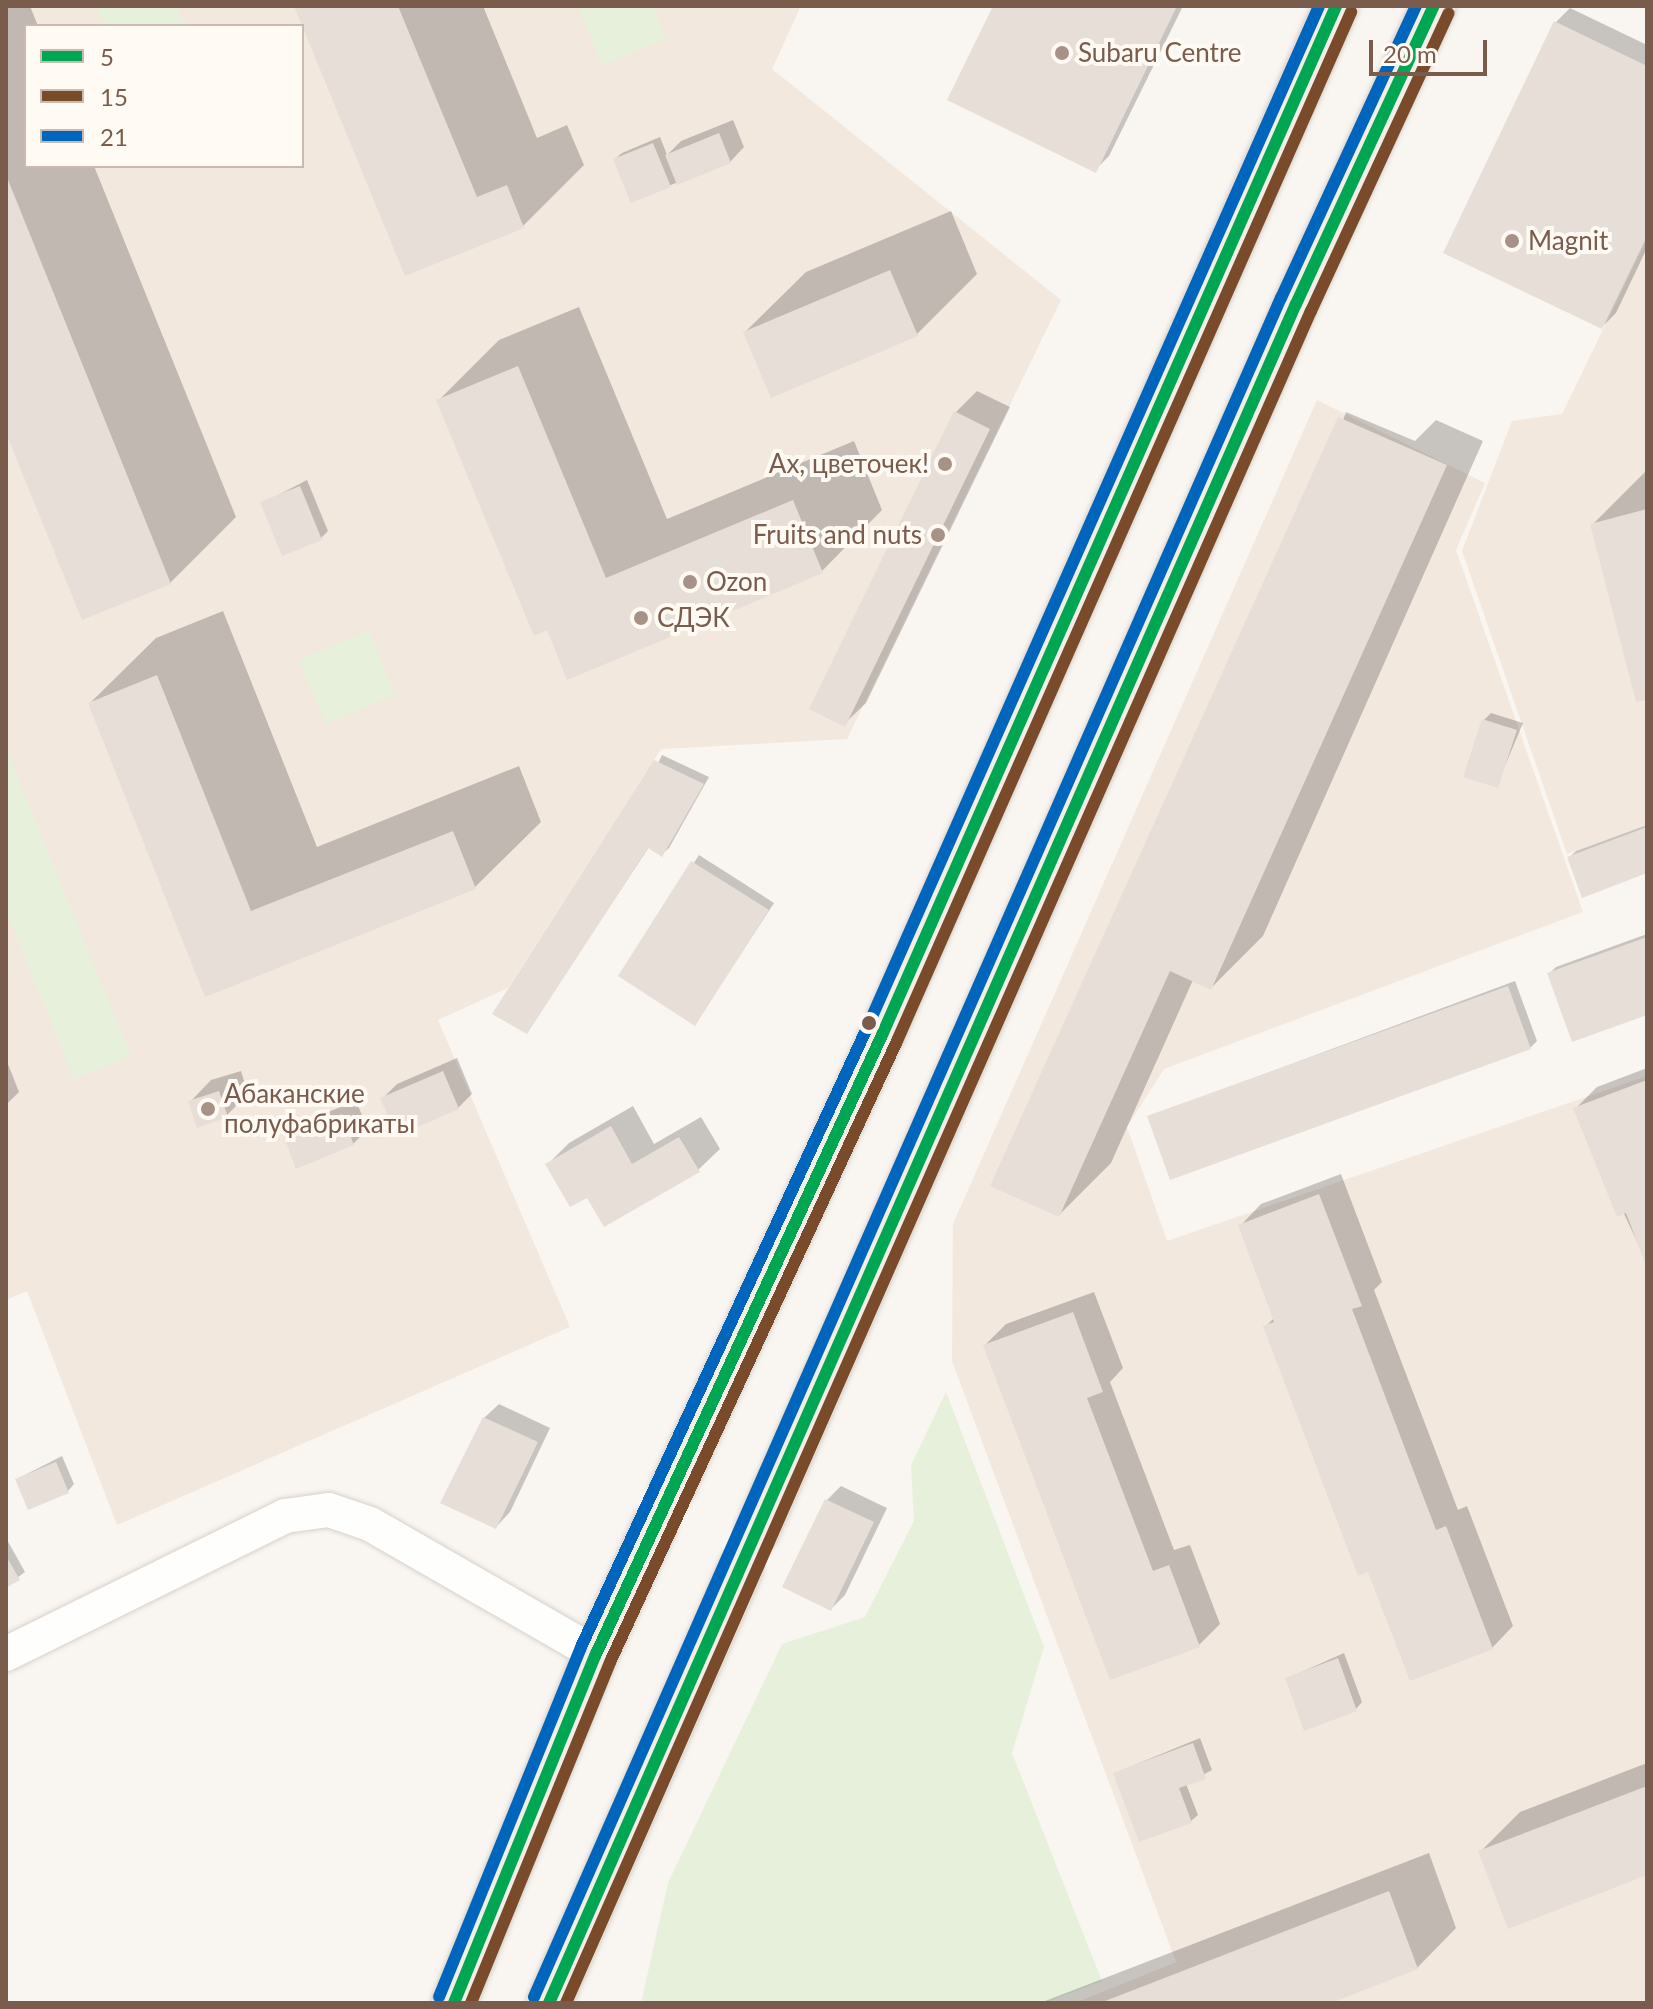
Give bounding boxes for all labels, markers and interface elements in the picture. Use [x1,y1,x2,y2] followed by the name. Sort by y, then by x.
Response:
[24,24,304,168] legend
[1373,24,1491,74] scale bar
[1078,37,1242,69] place label: Subaru Centre
[1383,39,1437,68] text: 20 m
[100,42,114,71] text: 5
[1053,44,1071,62] marker: Subaru Centre
[100,82,128,111] text: 15
[100,122,128,151] text: 21
[1528,225,1608,257] place label: Magnit
[1503,232,1521,250] marker: Magnit
[769,448,929,480] place label: Ах, цветочек!
[936,455,954,473] marker: Ах, цветочек!
[753,519,922,551] place label: Fruits and nuts
[929,526,947,544] marker: Fruits and nuts
[706,566,767,598] place label: Ozon
[681,573,699,591] marker: Ozon
[657,602,730,634] place label: СДЭК
[632,609,650,627] marker: СДЭК
[861,1015,877,1031] unlabelled marker
[224,1078,415,1140] place label: Абаканские полуфабрикаты
[199,1100,217,1118] marker: Абаканские полуфабрикаты

